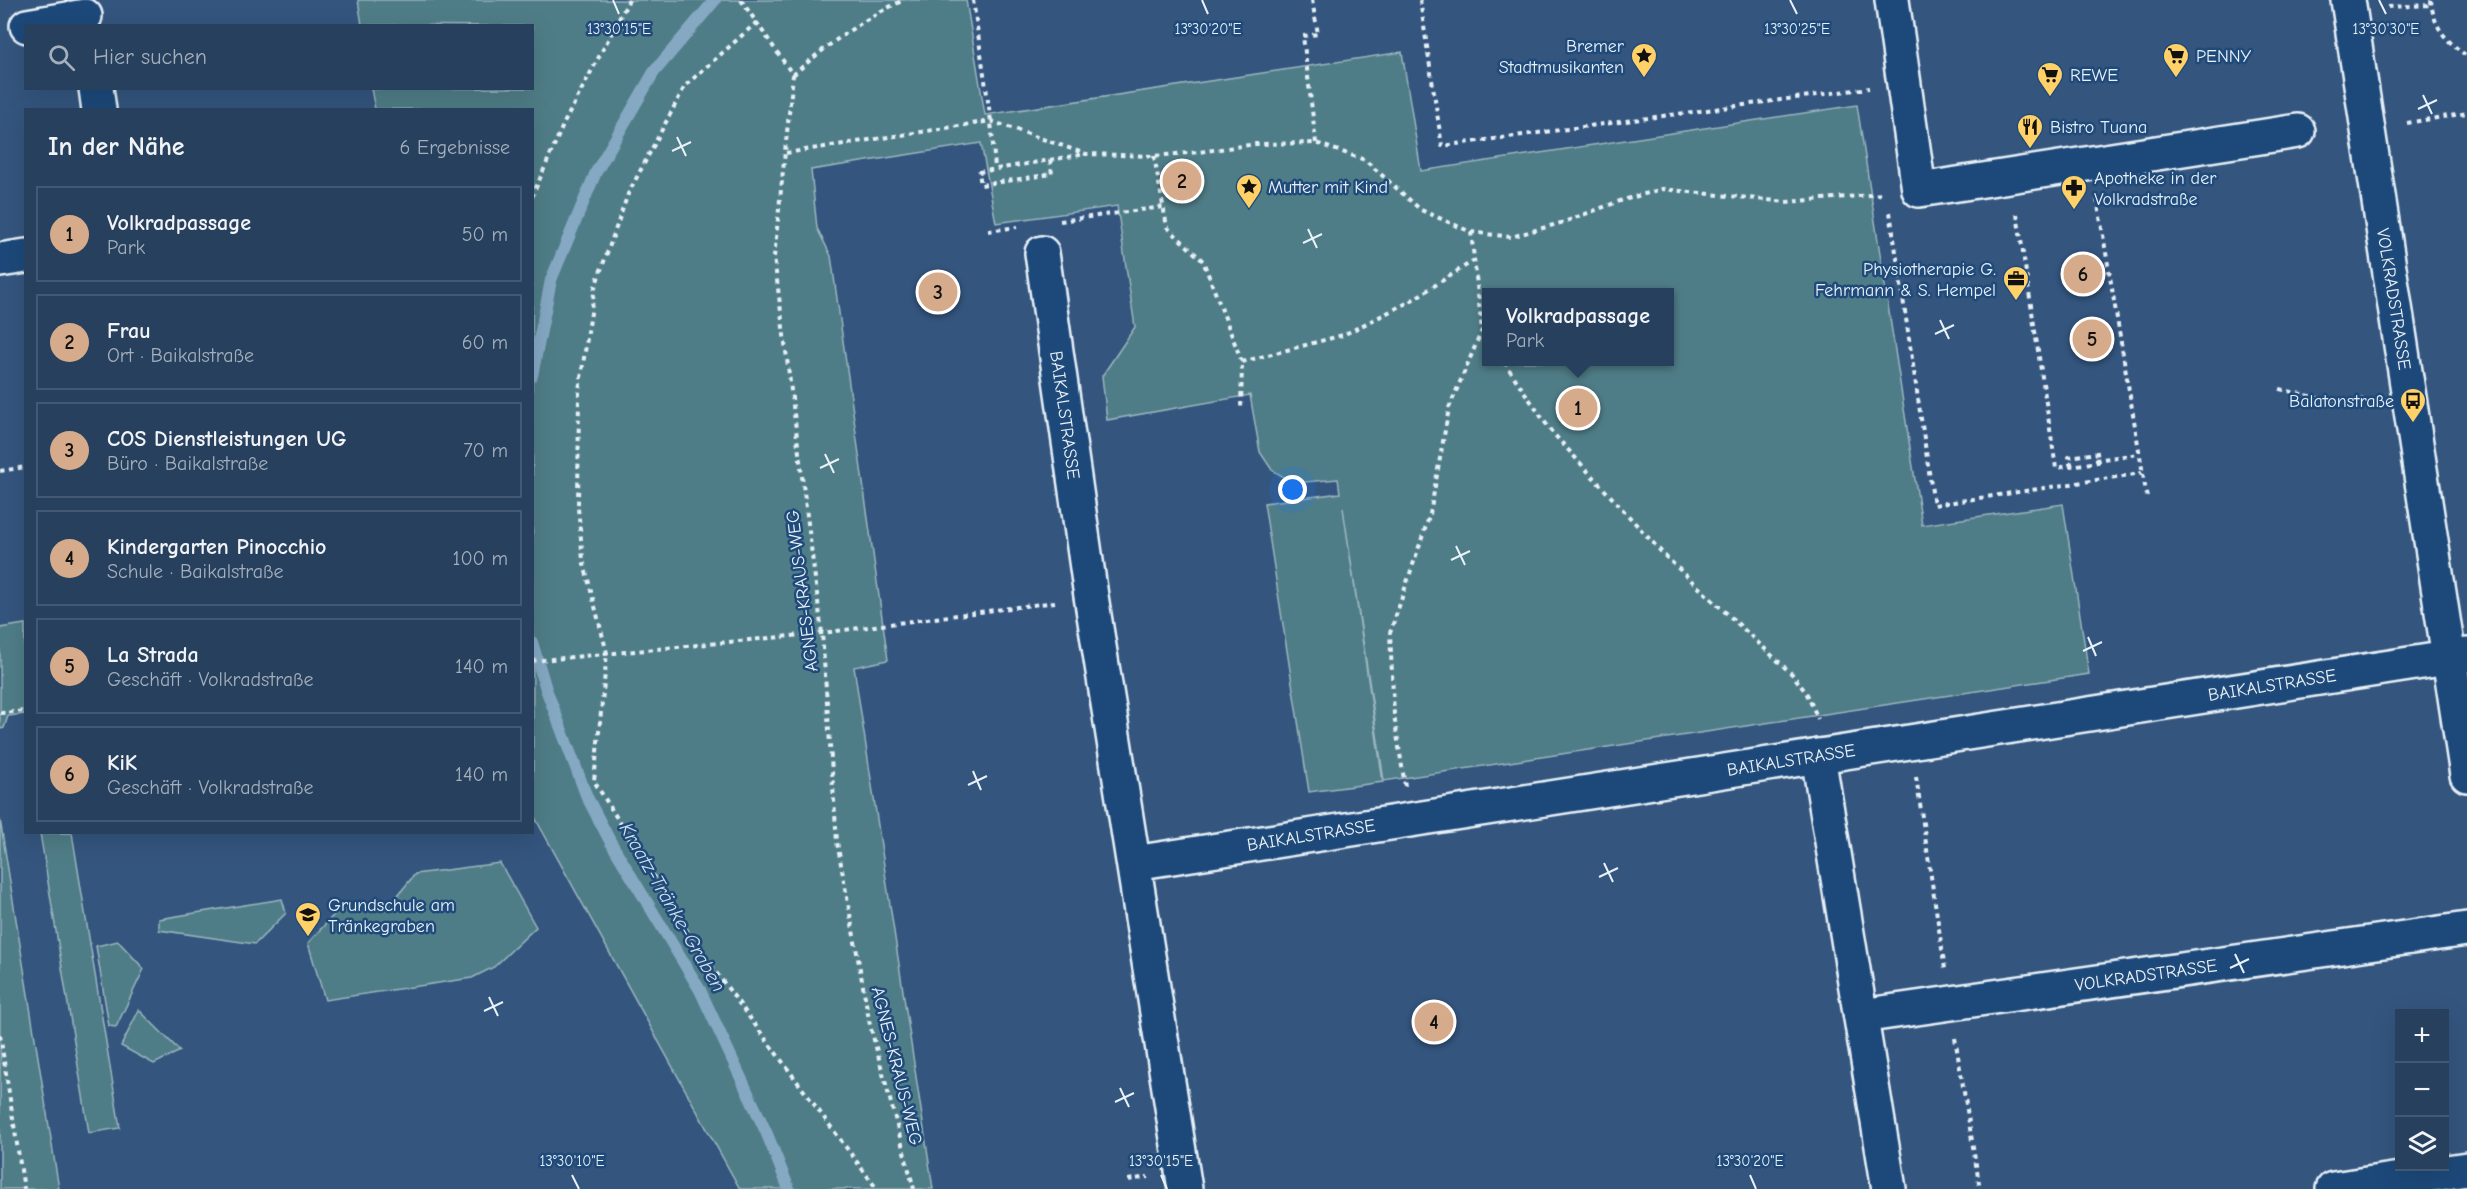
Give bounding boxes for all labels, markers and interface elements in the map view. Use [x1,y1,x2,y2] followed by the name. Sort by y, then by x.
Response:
[587,20,651,38] text: 13°30'15"E
[1174,20,1242,38] text: 13°30'20"E
[1764,20,1830,38] text: 13°30'25"E
[2353,20,2419,38] text: 13°30'30"E
[24,24,534,90] search box
[1499,36,1625,78] place label: Bremer Stadtmusikanten
[45,41,78,74] icon: search
[1629,41,1659,79] place icon: Bremer Stadtmusikanten
[2161,41,2191,79] supermarket icon: PENNY
[93,44,207,70] text: Hier suchen
[2196,46,2252,67] place label: PENNY
[2035,60,2065,98] supermarket icon: REWE
[2070,65,2118,86] place label: REWE
[2015,112,2045,150] restaurant icon: Bistro Tuana
[2050,117,2147,138] place label: Bistro Tuana
[48,132,185,162] text: In der Nähe
[400,136,510,159] text: 6 Ergebnisse
[1162,158,1202,204] pin: 2
[2094,168,2217,210] place label: Apotheke in der Volkradstraße
[1234,172,1264,210] place icon: Mutter mit Kind
[2059,173,2089,211] pharmacy icon: Apotheke in der Volkradstraße
[1268,177,1388,198] place label: Mutter mit Kind
[107,210,251,236] text: Volkradpassage
[66,223,73,246] text: 1
[462,223,508,246] text: 50 m
[2372,227,2415,372] street label: VOLKRADSTRASSE
[107,236,145,259] text: Park
[2064,252,2102,296] pin: 6
[1815,259,1996,301] place label: Physiotherapie G. Fehrmann & S. Hempel
[2001,264,2031,302] office icon: Physiotherapie G. Fehrmann & S. Hempel
[918,270,958,314] pin: 3
[1482,288,1674,366] popup
[1506,303,1650,329] text: Volkradpassage
[2072,316,2112,362] pin: 5
[107,318,151,344] text: Frau
[1506,329,1544,352] text: Park
[65,331,74,354] text: 2
[462,331,508,354] text: 60 m
[107,344,254,367] text: Ort · Baikalstraße
[1045,350,1084,481] street label: BAIKALSTRASSE
[1558,386,1598,430] pin: 1
[2398,386,2428,424] bus stop icon: Balatonstraße
[2289,391,2394,412] place label: Balatonstraße
[107,426,347,452] text: COS Dienstleistungen UG
[65,439,74,462] text: 3
[463,439,508,462] text: 70 m
[107,452,268,475] text: Büro · Baikalstraße
[1278,475,1307,504] your location
[782,509,823,673] street label: AGNES-KRAUS-WEG
[107,534,326,560] text: Kindergarten Pinocchio
[65,547,74,570] text: 4
[453,547,508,570] text: 100 m
[107,560,284,583] text: Schule · Baikalstraße
[107,642,199,668] text: La Strada
[64,655,75,678] text: 5
[455,655,508,678] text: 140 m
[2206,665,2338,706] street label: BAIKALSTRASSE
[107,668,314,691] text: Geschäft · Volkradstraße
[1725,740,1857,781] street label: BAIKALSTRASSE
[107,750,137,776] text: KiK
[64,763,75,786] text: 6
[455,763,508,786] text: 140 m
[107,776,314,799] text: Geschäft · Volkradstraße
[1245,815,1377,856] street label: BAIKALSTRASSE
[615,819,730,996] water label: Kraatz-Tränke-Graben
[328,895,455,937] place label: Grundschule am Tränkegraben
[293,900,323,938] school or university icon: Grundschule am Tränkegraben
[2074,955,2219,996] street label: VOLKRADSTRASSE
[867,985,926,1148] street label: AGNES-KRAUS-WEG
[1414,1000,1454,1044] pin: 4
[2395,1009,2449,1171] map controls
[2395,1009,2449,1063] button: +
[2395,1063,2449,1117] button: −
[2395,1117,2449,1171] button: layers
[539,1152,605,1170] text: 13°30'10"E
[1129,1152,1193,1170] text: 13°30'15"E
[1716,1152,1784,1170] text: 13°30'20"E

